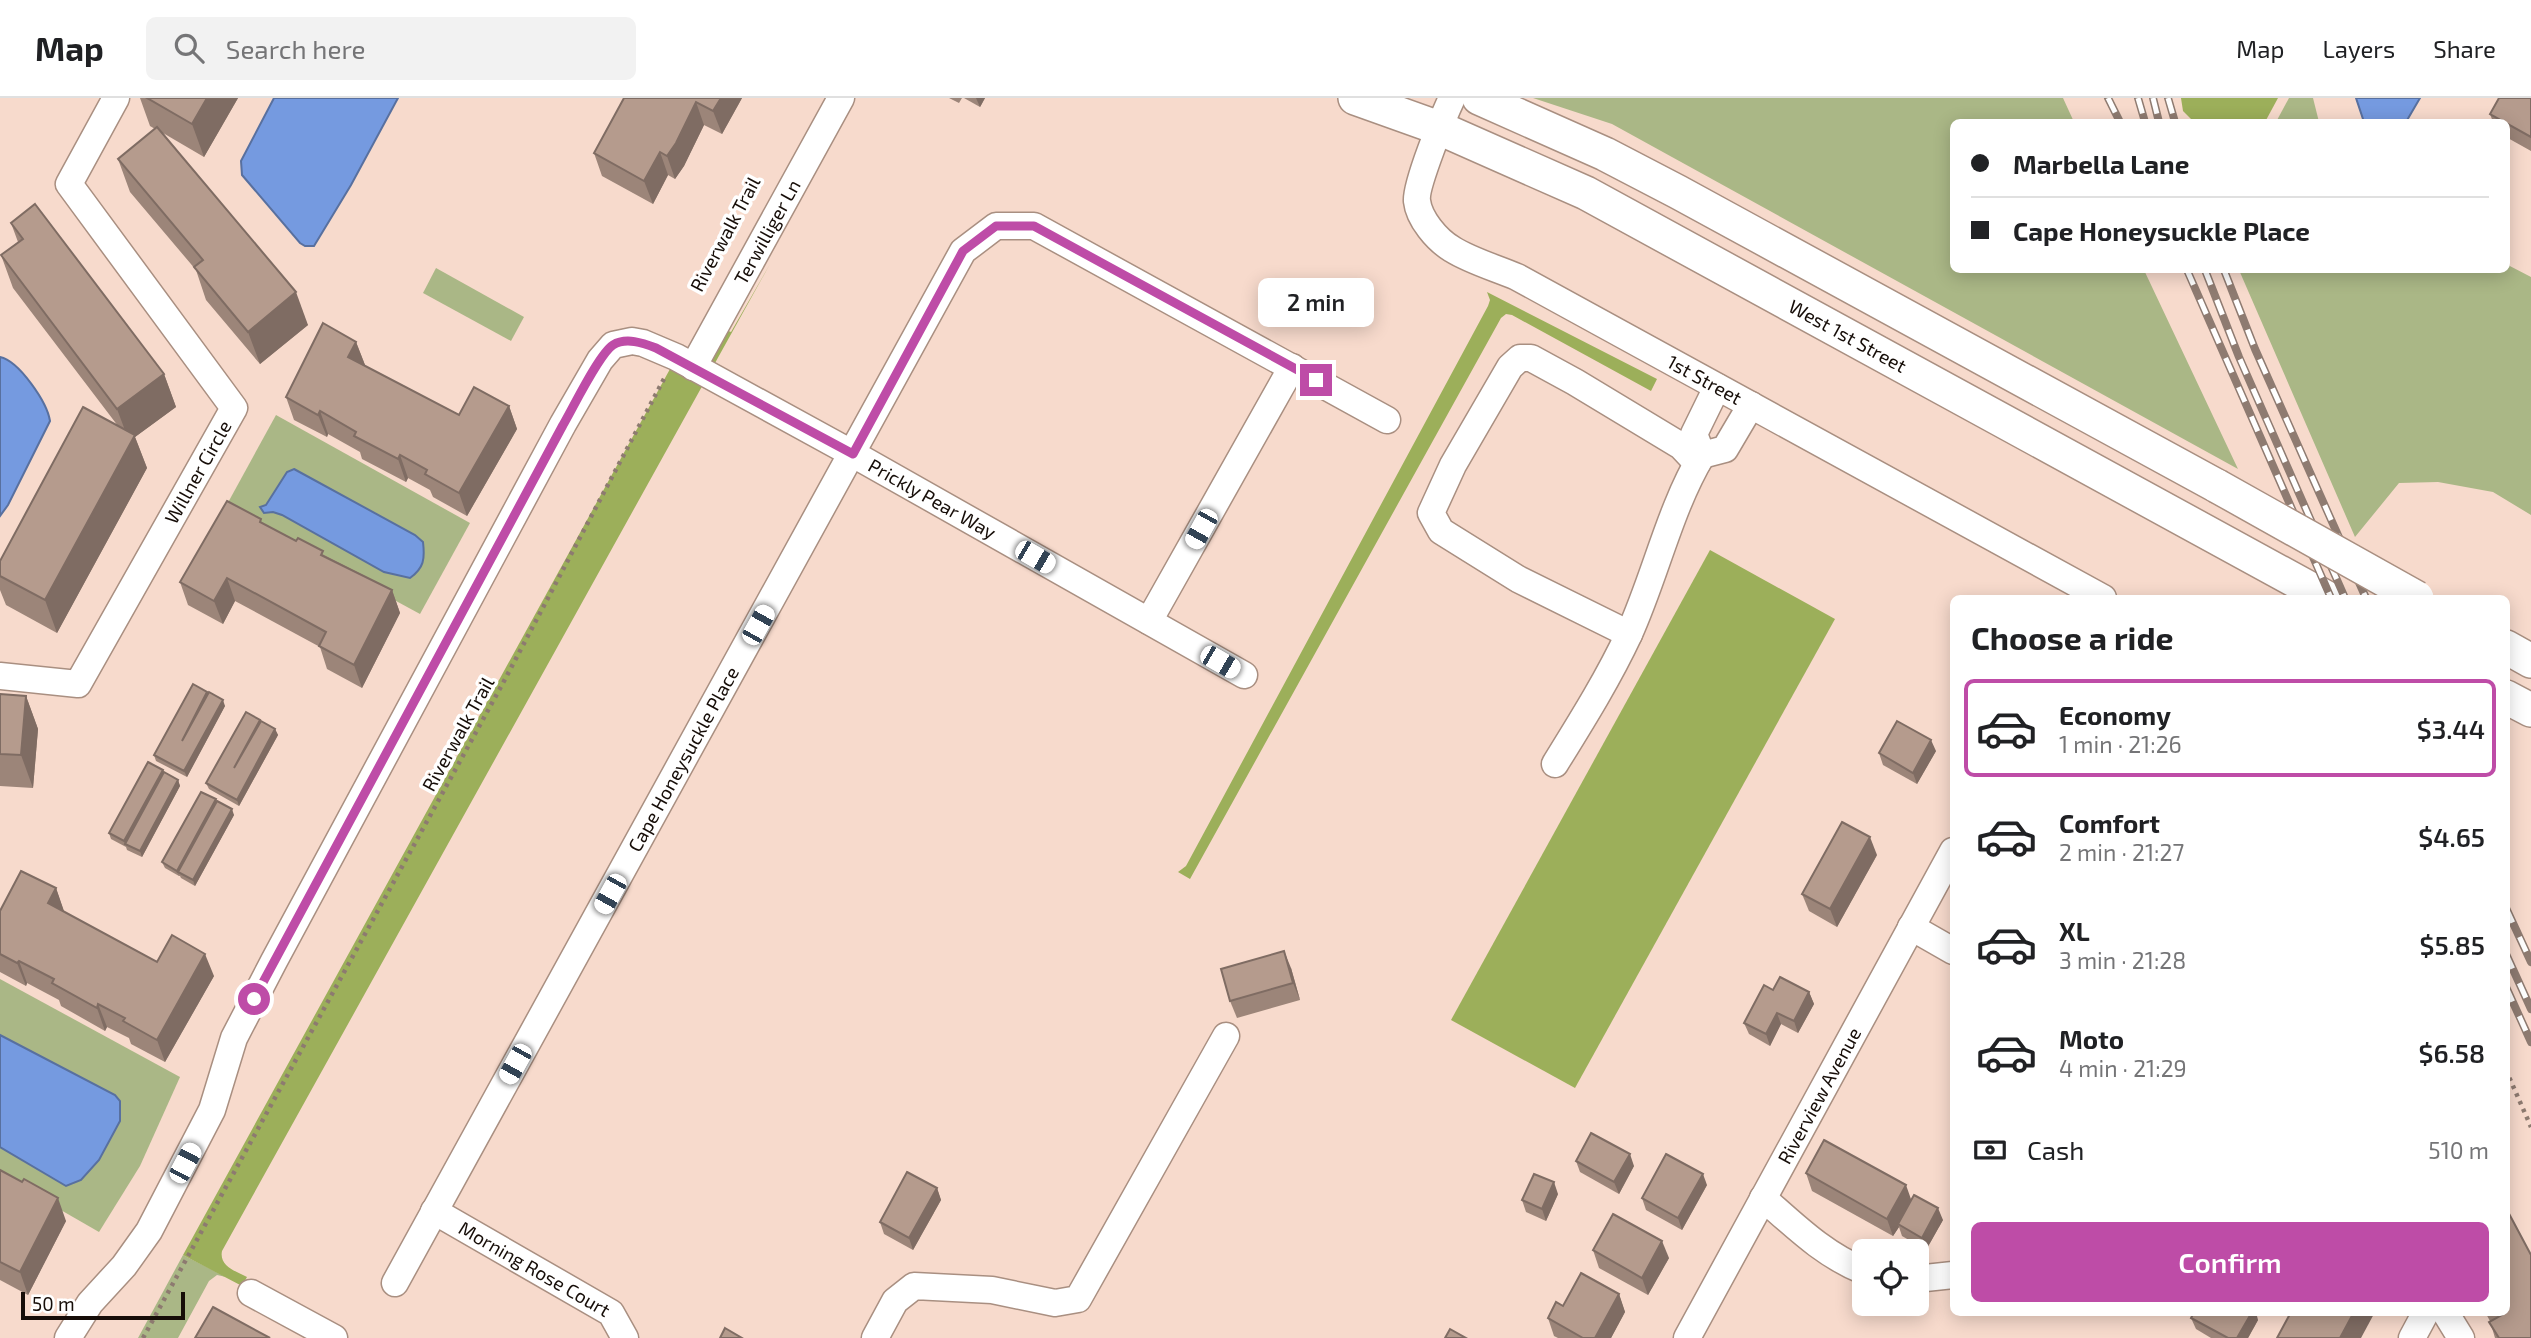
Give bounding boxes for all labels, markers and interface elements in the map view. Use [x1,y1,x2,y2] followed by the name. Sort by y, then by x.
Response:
[146,17,636,80] search box
[35,28,104,68] text: Map
[170,29,208,67] icon: search
[226,33,365,64] text: Search here
[2236,34,2284,63] text: Map
[2322,34,2395,63] text: Layers
[2433,34,2496,63] text: Share
[2013,148,2189,179] text: Marbella Lane
[685,172,765,295] street label: Riverwalk Trail
[729,175,805,288] street label: Terwilliger Ln
[2013,215,2310,246] text: Cape Honeysuckle Place
[1258,278,1374,328] callout: 2 min
[1287,288,1345,316] text: 2 min
[1785,294,1911,377] street label: West 1st Street
[1664,350,1746,409] street label: 1st Street
[1300,364,1332,396] route end
[159,416,236,527] street label: Willner Circle
[865,453,1000,544] street label: Prickly Pear Way
[1182,506,1221,552] car
[1012,537,1059,577] car
[739,602,778,648] car
[1971,618,2174,656] text: Choose a ride
[1197,642,1244,682] car
[623,662,743,855] street label: Cape Honeysuckle Place
[417,672,499,795] street label: Riverwalk Trail
[1975,697,2038,760] icon: car
[2059,699,2171,730] text: Economy
[2417,713,2485,744] text: $3.44
[2059,730,2182,758] text: 1 min · 21:26
[1975,805,2038,868] icon: car
[2059,807,2160,838] text: Comfort
[2418,821,2485,852] text: $4.65
[2059,838,2184,866] text: 2 min · 21:27
[591,871,630,917] car
[1975,913,2038,976] icon: car
[2059,915,2090,946] text: XL
[2420,929,2485,960] text: $5.85
[2059,946,2186,974] text: 3 min · 21:28
[238,983,270,1015] route start
[1975,1021,2038,1084] icon: car
[1772,1023,1865,1168] street label: Riverview Avenue
[2059,1023,2124,1054] text: Moto
[2419,1037,2485,1068] text: $6.58
[496,1041,535,1087] car
[2059,1054,2187,1082] text: 4 min · 21:29
[1971,1131,2009,1169] icon: cash
[2027,1134,2084,1165] text: Cash
[2428,1136,2489,1164] text: 510 m
[166,1140,205,1186] car
[455,1216,614,1321] street label: Morning Rose Court
[1971,1222,2489,1302] button: Confirm
[1852,1239,1929,1316] map controls
[1852,1239,1929,1316] button: locate
[21,1289,186,1321] scale bar
[32,1292,75,1315] text: 50 m

